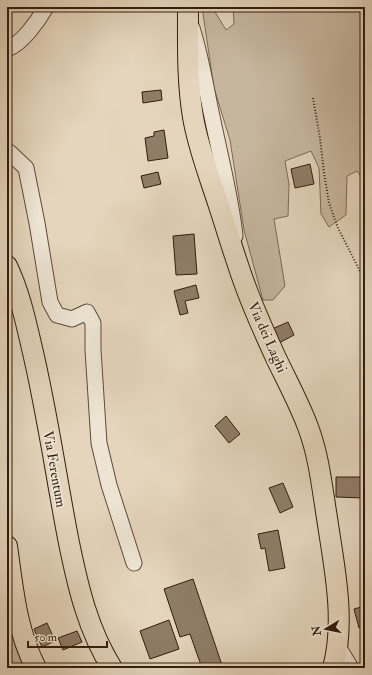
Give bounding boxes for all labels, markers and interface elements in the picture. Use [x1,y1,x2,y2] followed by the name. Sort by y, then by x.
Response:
[244,299,291,375] street label: Via dei Laghi
[39,430,70,509] street label: Via Ferentum
[306,609,346,649] north arrow
[28,623,107,649] scale bar
[309,624,324,638] text: N
[34,630,58,645] text: 50 m

